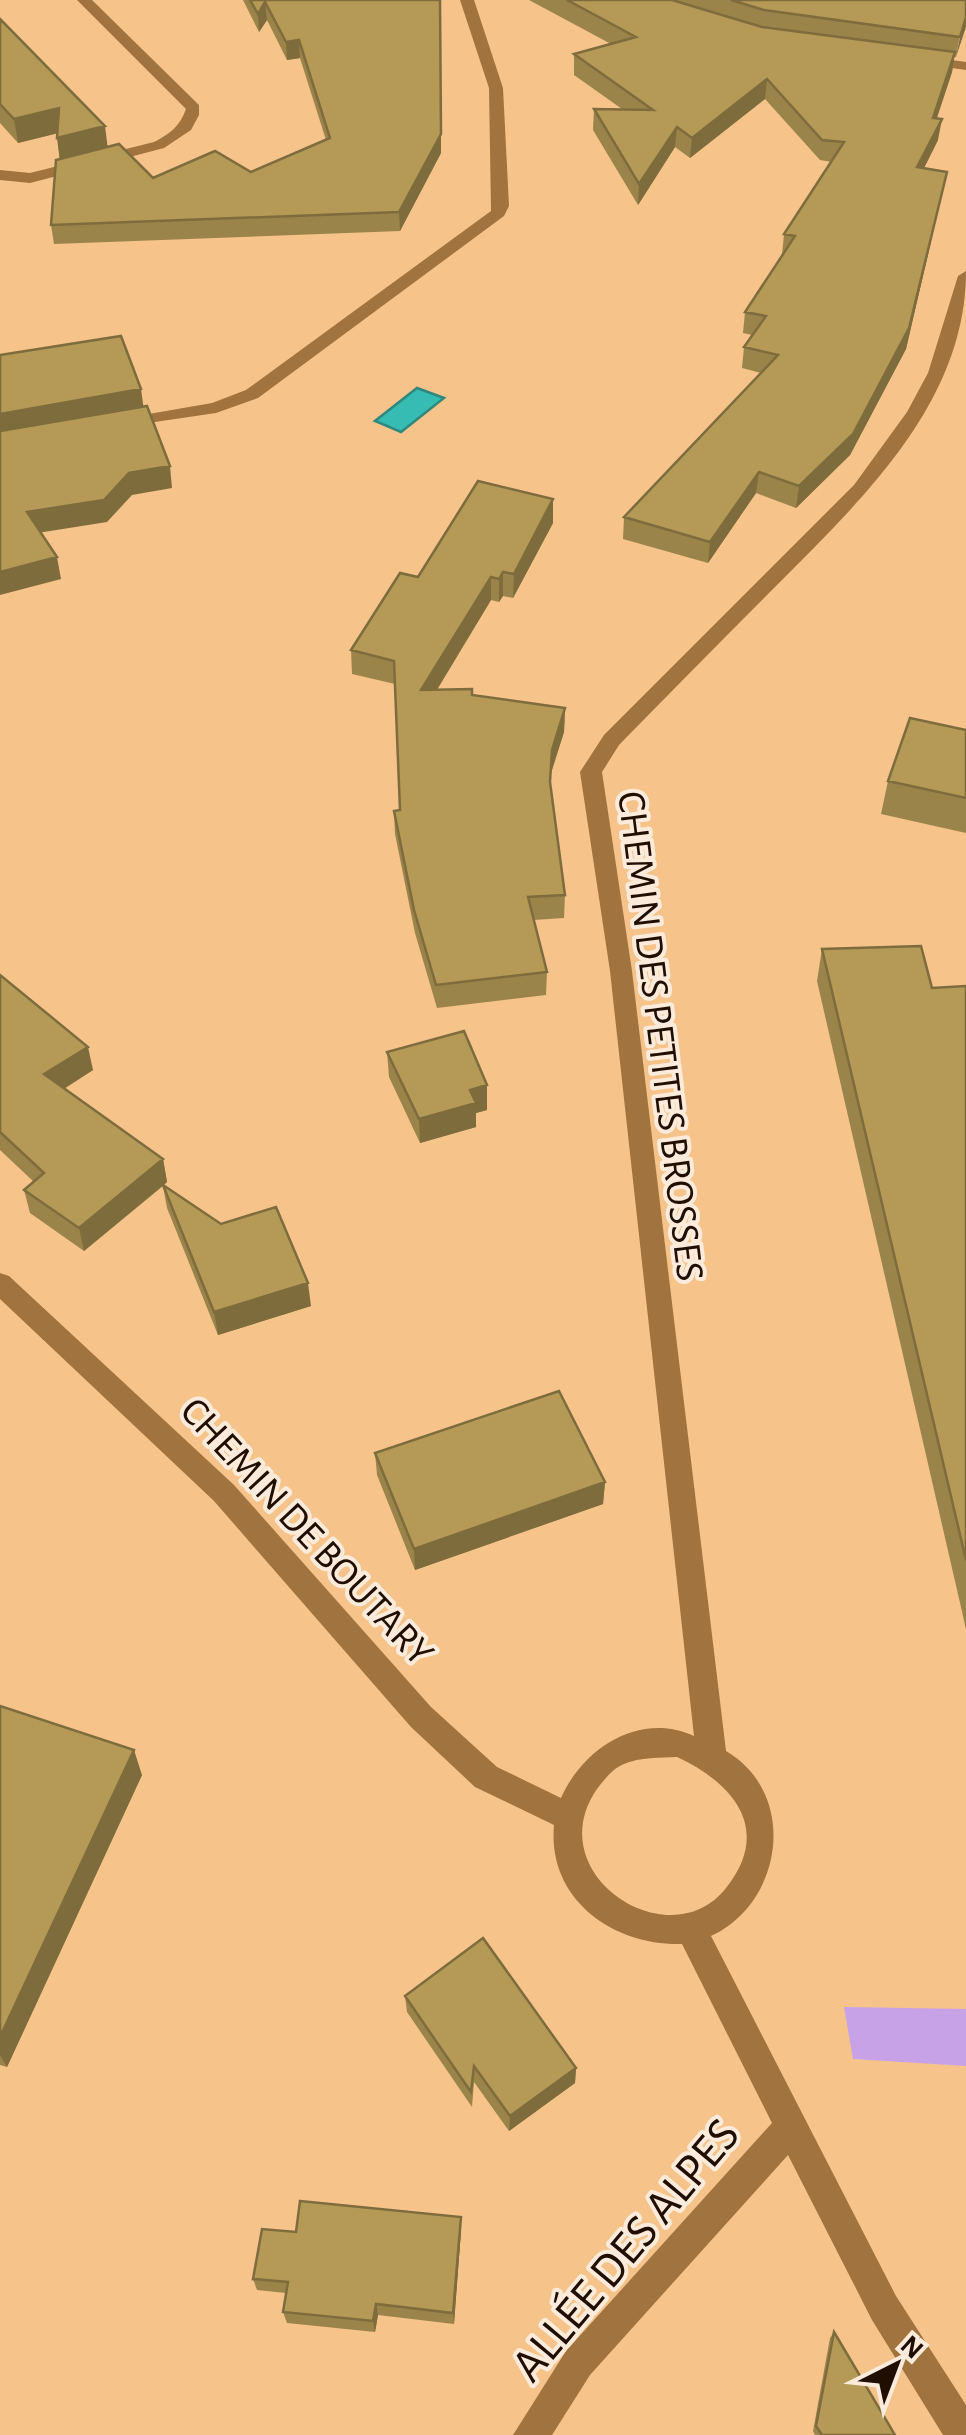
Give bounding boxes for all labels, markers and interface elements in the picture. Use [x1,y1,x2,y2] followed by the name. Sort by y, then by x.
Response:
[610,789,710,1283] street label: CHEMIN DES PETITES BROSSES
[173,1391,441,1674] street label: CHEMIN DE BOUTARY
[500,2108,749,2391] street label: ALLÉE DES ALPES
[846,2315,946,2415] north arrow
[895,2331,928,2365] text: N

